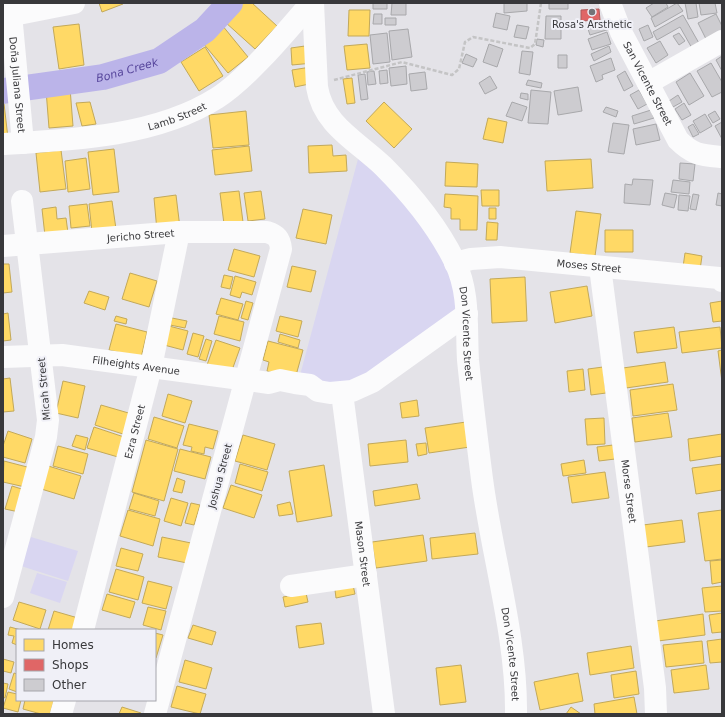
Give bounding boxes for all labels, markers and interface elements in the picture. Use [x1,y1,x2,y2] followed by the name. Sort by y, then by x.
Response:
[587,7,597,17] marker: Rosa's Arsthetic
[552,19,632,30] place label: Rosa's Arsthetic
[8,36,28,133] street label: Doña Juliana Street
[621,40,675,127] street label: San Vicente Street
[95,55,160,84] water label: Bona Creek
[147,100,208,132] street label: Lamb Street
[105,227,175,243] street label: Jericho Street
[556,257,622,274] street label: Moses Street
[458,285,476,381] street label: Don Vicente Street
[92,354,181,376] street label: Filheights Avenue
[36,357,52,421] street label: Micah Street
[122,403,147,460] street label: Ezra Street
[206,442,234,511] street label: Joshua Street
[620,459,639,524] street label: Morse Street
[353,520,373,587] street label: Mason Street
[500,606,521,701] street label: Don Vicente Street
[16,629,156,701] legend
[52,638,94,652] text: Homes
[52,658,88,672] text: Shops
[52,678,86,692] text: Other

